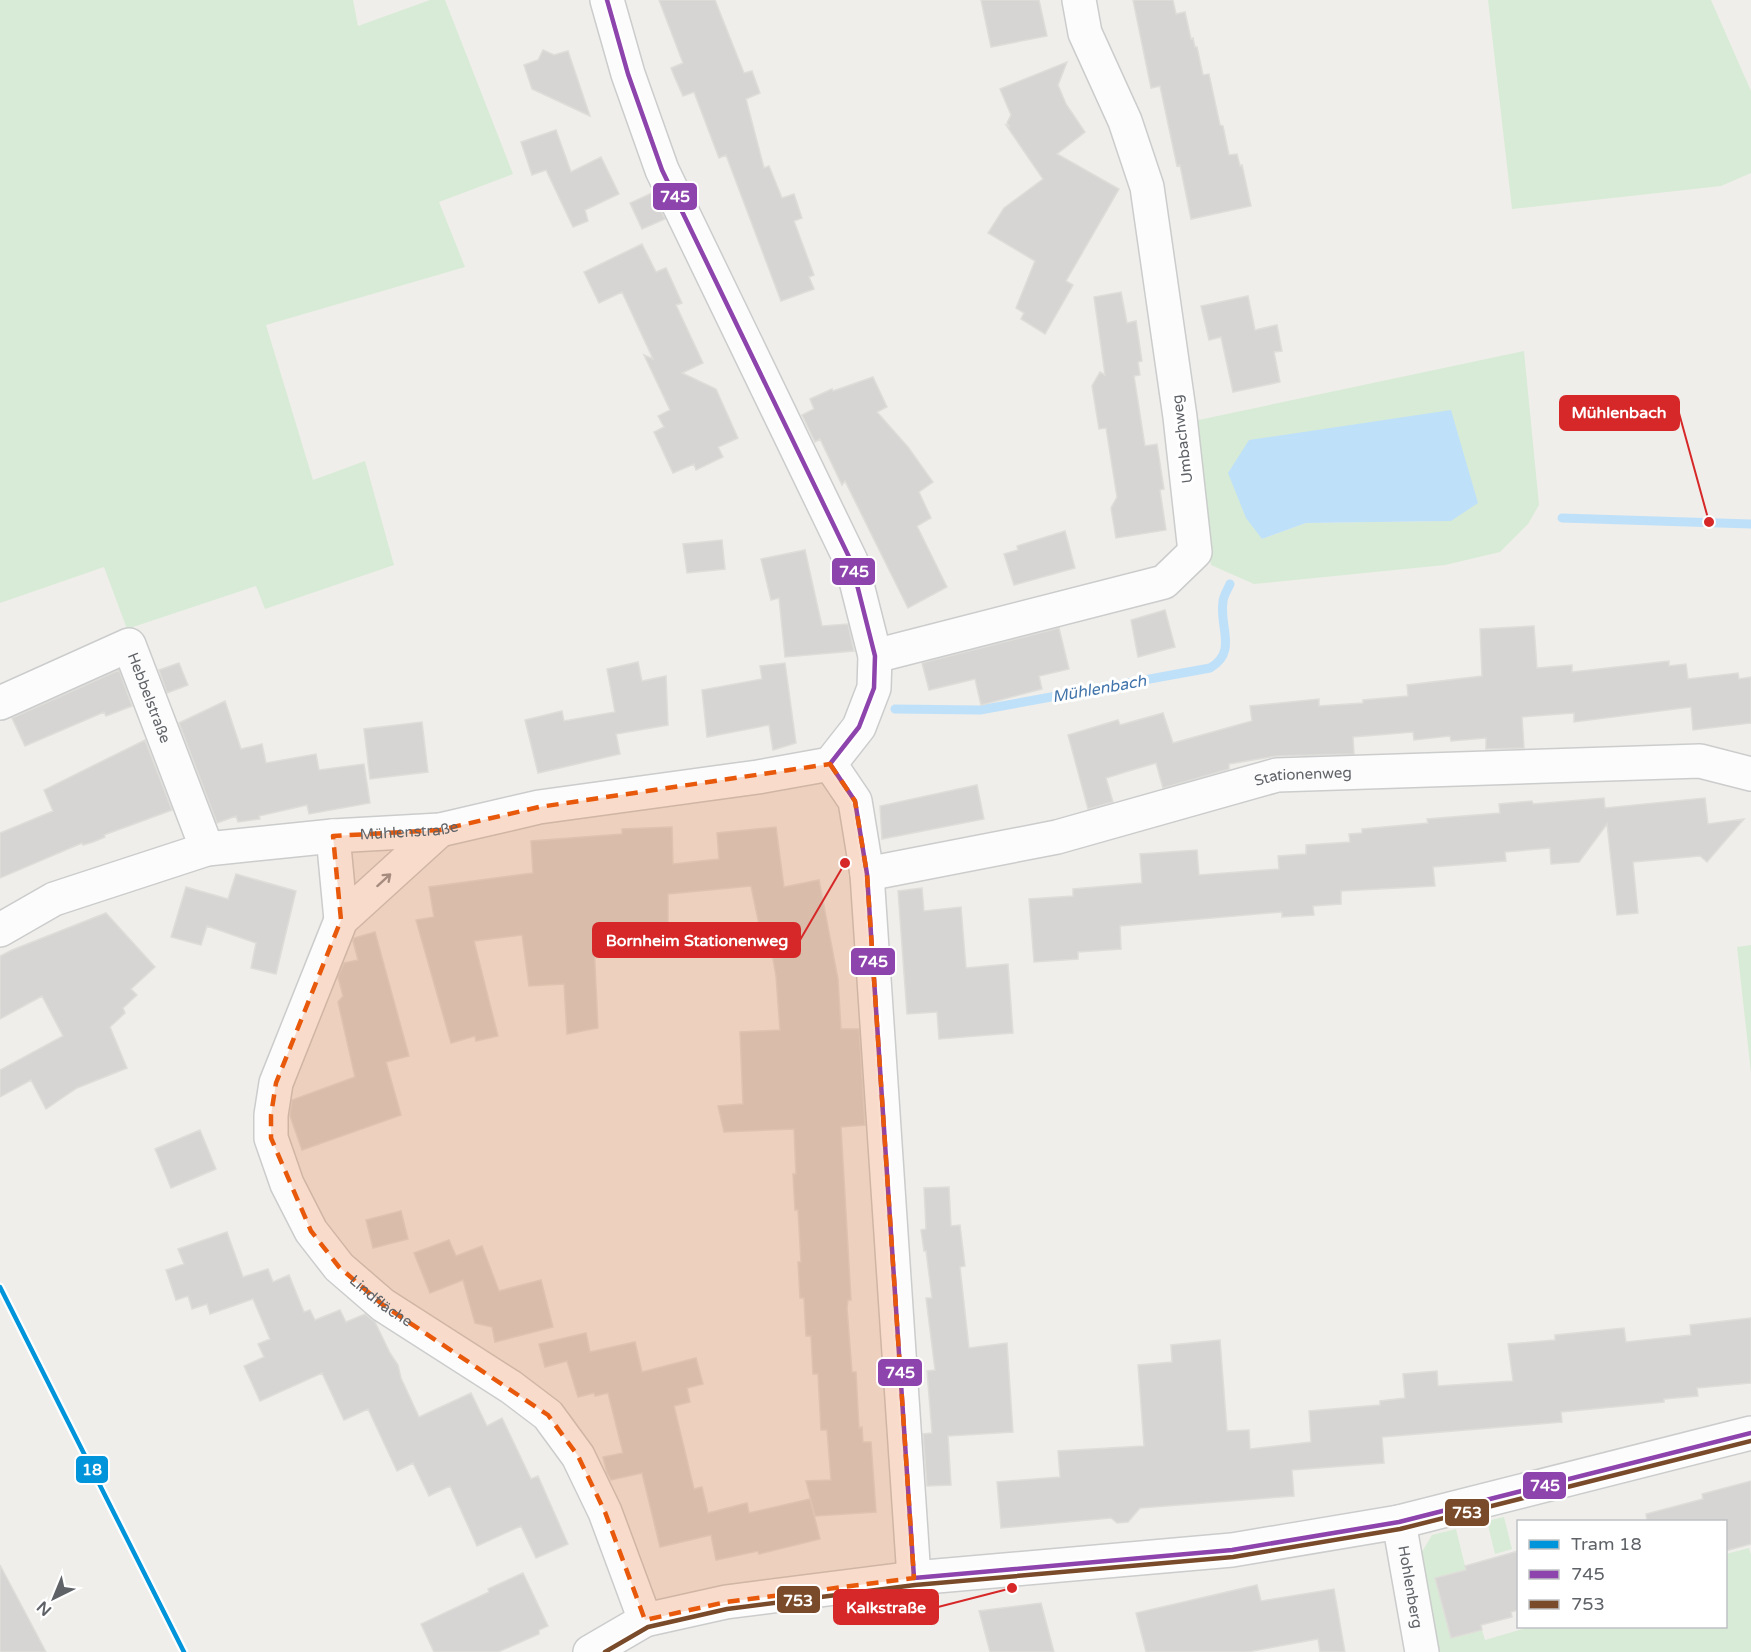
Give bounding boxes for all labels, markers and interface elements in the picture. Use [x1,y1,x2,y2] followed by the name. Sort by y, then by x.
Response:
[652,182,698,211] line badge: 745
[660,187,690,207] text: 745
[1168,393,1196,485] street label: Umbachweg
[1560,396,1679,430] callout: Mühlenbach
[1572,403,1666,423] text: Mühlenbach
[831,557,876,586] line badge: 745
[839,562,869,582] text: 745
[124,650,175,746] street label: Hebbelstraße
[1051,671,1149,707] water label: Mühlenbach
[1252,764,1352,790] street label: Stationenweg
[359,817,460,843] street label: Mühlenstraße
[376,873,391,887] one-way arrow
[593,923,800,957] callout: Bornheim Stationenweg
[606,931,788,951] text: Bornheim Stationenweg
[850,947,896,976] line badge: 745
[858,952,888,972] text: 745
[346,1271,416,1331] street label: Lindfläche
[877,1358,923,1387] line badge: 745
[885,1363,915,1383] text: 745
[75,1455,109,1484] line badge: 18
[82,1460,102,1480] text: 18
[1522,1471,1567,1500] line badge: 745
[1530,1476,1560,1496] text: 745
[1444,1498,1490,1527] line badge: 753
[1452,1503,1482,1523] text: 753
[1517,1520,1727,1628] legend
[1571,1533,1642,1555] text: Tram 18
[1394,1544,1427,1630] street label: Hohlenberg
[1571,1563,1605,1585] text: 745
[24,1568,84,1628] north arrow
[776,1585,821,1614] line badge: 753
[834,1590,938,1624] callout: Kalkstraße
[783,1591,813,1611] text: 753
[1571,1593,1605,1615] text: 753
[33,1597,56,1620] text: N
[846,1598,926,1618] text: Kalkstraße

